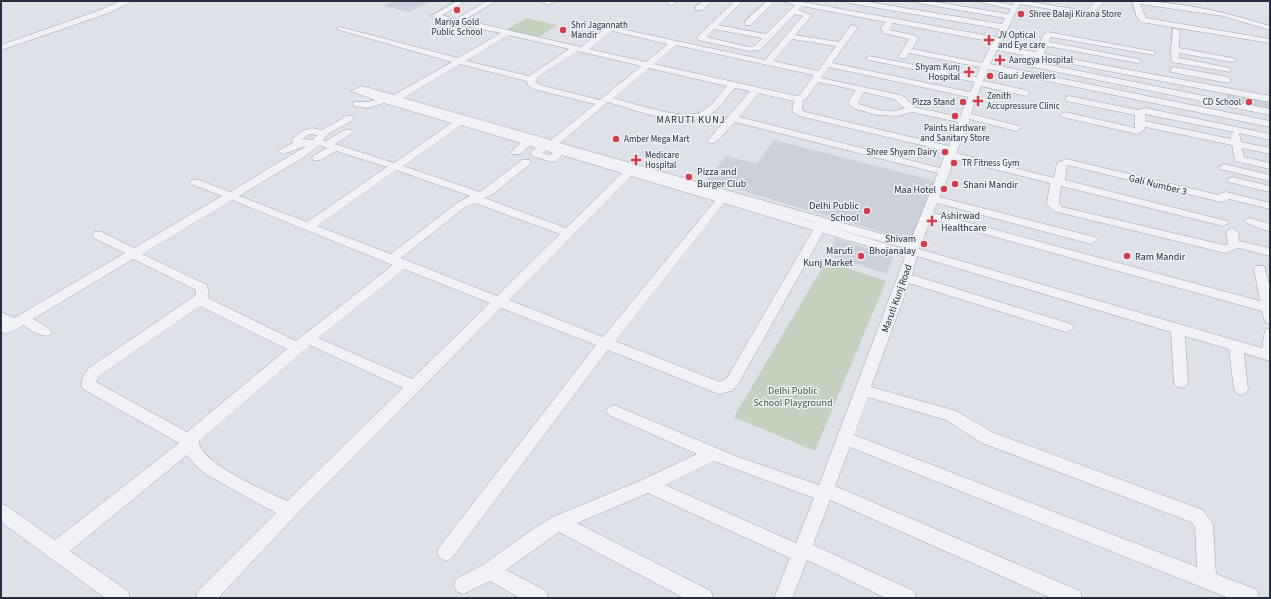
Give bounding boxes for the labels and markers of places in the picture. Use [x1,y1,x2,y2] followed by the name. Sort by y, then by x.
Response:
[452,5,462,15] marker: Mariya Gold Public School
[1029,8,1122,21] place label: Shree Balaji Kirana Store
[1016,9,1026,19] marker: Shree Balaji Kirana Store
[431,16,483,39] place label: Mariya Gold Public School
[571,19,628,42] place label: Shri Jagannath Mandir
[558,25,568,35] marker: Shri Jagannath Mandir
[998,29,1046,52] place label: JV Optical and Eye care
[983,34,995,46] marker: JV Optical and Eye care
[994,54,1006,66] marker: Aarogya Hospital
[1009,54,1073,67] place label: Aarogya Hospital
[915,61,960,84] place label: Shyam Kunj Hospital
[963,66,975,78] marker: Shyam Kunj Hospital
[998,70,1056,83] place label: Gauri Jewellers
[985,71,995,81] marker: Gauri Jewellers
[987,90,1060,113] place label: Zenith Accupressure Clinic
[972,95,984,107] marker: Zenith Accupressure Clinic
[912,96,955,109] place label: Pizza Stand
[1203,96,1241,109] place label: CD School
[958,97,968,107] marker: Pizza Stand
[1244,97,1254,107] marker: CD School
[950,111,960,121] marker: Paints Hardware and Sanitary Store
[920,122,990,145] place label: Paints Hardware and Sanitary Store
[624,133,690,146] place label: Amber Mega Mart
[611,134,621,144] marker: Amber Mega Mart
[866,146,938,159] place label: Shree Shyam Dairy
[940,147,950,157] marker: Shree Shyam Dairy
[645,149,680,172] place label: Medicare Hospital
[630,154,642,166] marker: Medicare Hospital
[962,157,1019,170] place label: TR Fitness Gym
[949,158,959,168] marker: TR Fitness Gym
[697,165,747,191] place label: Pizza and Burger Club
[684,172,694,182] marker: Pizza and Burger Club
[963,178,1019,192] place label: Shani Mandir
[950,179,960,189] marker: Shani Mandir
[894,183,936,197] place label: Maa Hotel
[939,184,949,194] marker: Maa Hotel
[809,199,859,225] place label: Delhi Public School
[862,206,872,216] marker: Delhi Public School
[941,209,987,235] place label: Ashirwad Healthcare
[926,215,938,227] marker: Ashirwad Healthcare
[869,232,916,258] place label: Shivam Bhojanalay
[919,239,929,249] marker: Shivam Bhojanalay
[803,244,854,270] place label: Maruti Kunj Market
[1135,250,1186,264] place label: Ram Mandir
[856,251,866,261] marker: Maruti Kunj Market
[1122,251,1132,261] marker: Ram Mandir

